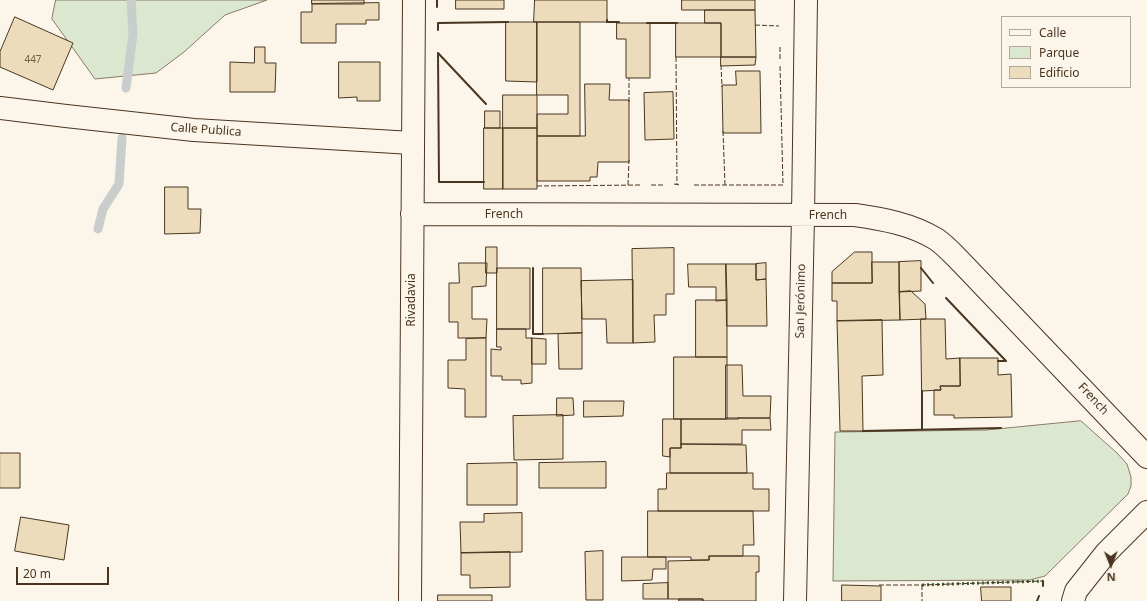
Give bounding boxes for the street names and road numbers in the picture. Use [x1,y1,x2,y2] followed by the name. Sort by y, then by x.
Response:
[170,120,242,140] street label: Calle Publica
[485,208,523,222] street label: French
[809,209,847,223] street label: French
[793,263,809,339] street label: San Jerónimo
[405,273,419,327] street label: Rivadavia
[1075,380,1111,418] street label: French

